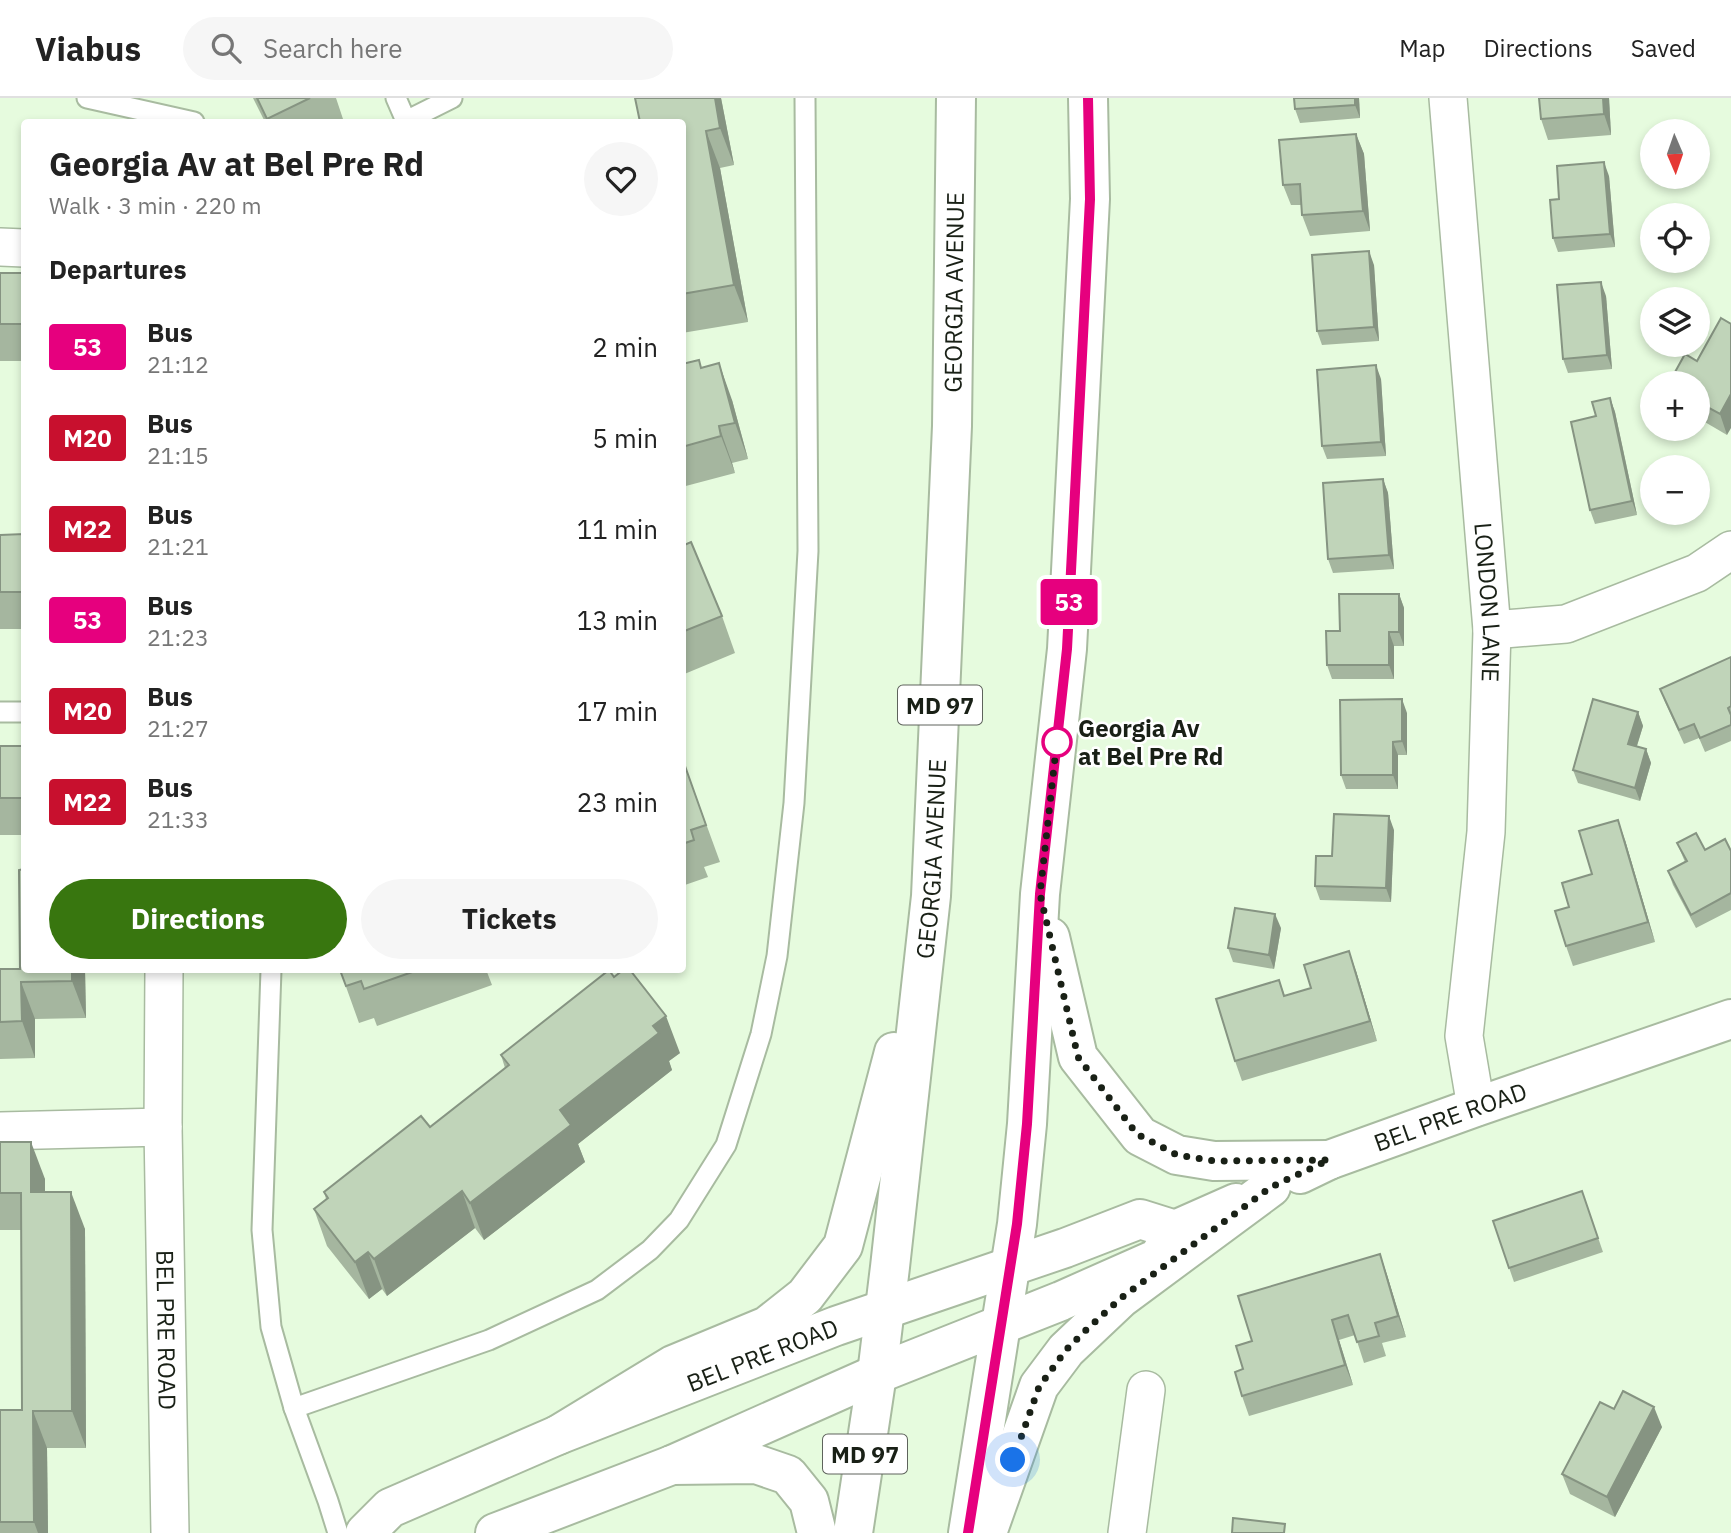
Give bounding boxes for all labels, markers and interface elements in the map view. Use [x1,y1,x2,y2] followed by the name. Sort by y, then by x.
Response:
[183,17,673,80] search box
[35,27,141,70] text: Viabus
[207,29,245,67] icon: search
[263,31,402,65] text: Search here
[1399,32,1445,64] text: Map
[1483,32,1593,64] text: Directions
[1631,32,1696,64] text: Saved
[1640,119,1710,189] north arrow
[1640,119,1710,525] map controls
[49,142,424,185] text: Georgia Av at Bel Pre Rd
[584,142,658,216] button: heart
[49,190,262,220] text: Walk · 3 min · 220 m
[936,192,971,393] street label: GEORGIA AVENUE
[1640,203,1710,273] button: locate
[49,252,187,286] text: Departures
[1640,287,1710,357] button: layers
[147,315,193,349] text: Bus
[592,330,658,364] text: 2 min
[73,331,102,363] text: 53
[147,349,209,379] text: 21:12
[1640,371,1710,441] button: +
[147,406,193,440] text: Bus
[592,421,658,455] text: 5 min
[63,422,112,454] text: M20
[147,440,209,470] text: 21:15
[1640,455,1710,525] button: −
[147,497,193,531] text: Bus
[577,512,658,546] text: 11 min
[63,513,112,545] text: M22
[1467,521,1508,683] street label: LONDON LANE
[147,531,209,561] text: 21:21
[1038,579,1100,625] line badge: 53
[1055,586,1083,618] text: 53
[147,588,193,622] text: Bus
[577,603,658,637] text: 13 min
[73,604,102,636] text: 53
[147,622,209,652] text: 21:23
[147,679,193,713] text: Bus
[898,685,982,724] road number: MD 97
[577,694,658,728] text: 17 min
[63,695,112,727] text: M20
[1078,712,1223,772] place label: Georgia Av at Bel Pre Rd
[147,713,209,743] text: 21:27
[1042,727,1072,757] marker: Georgia Av at Bel Pre Rd
[908,758,953,960] street label: GEORGIA AVENUE
[147,770,193,804] text: Bus
[577,785,658,819] text: 23 min
[63,786,112,818] text: M22
[147,804,209,834] text: 21:33
[49,879,347,959] button: Directions
[361,879,658,959] button: Tickets
[1369,1075,1531,1159] street label: BEL PRE ROAD
[149,1250,184,1410] street label: BEL PRE ROAD
[682,1311,843,1399] street label: BEL PRE ROAD
[823,1434,907,1474] road number: MD 97
[995,1442,1030,1477] your location

